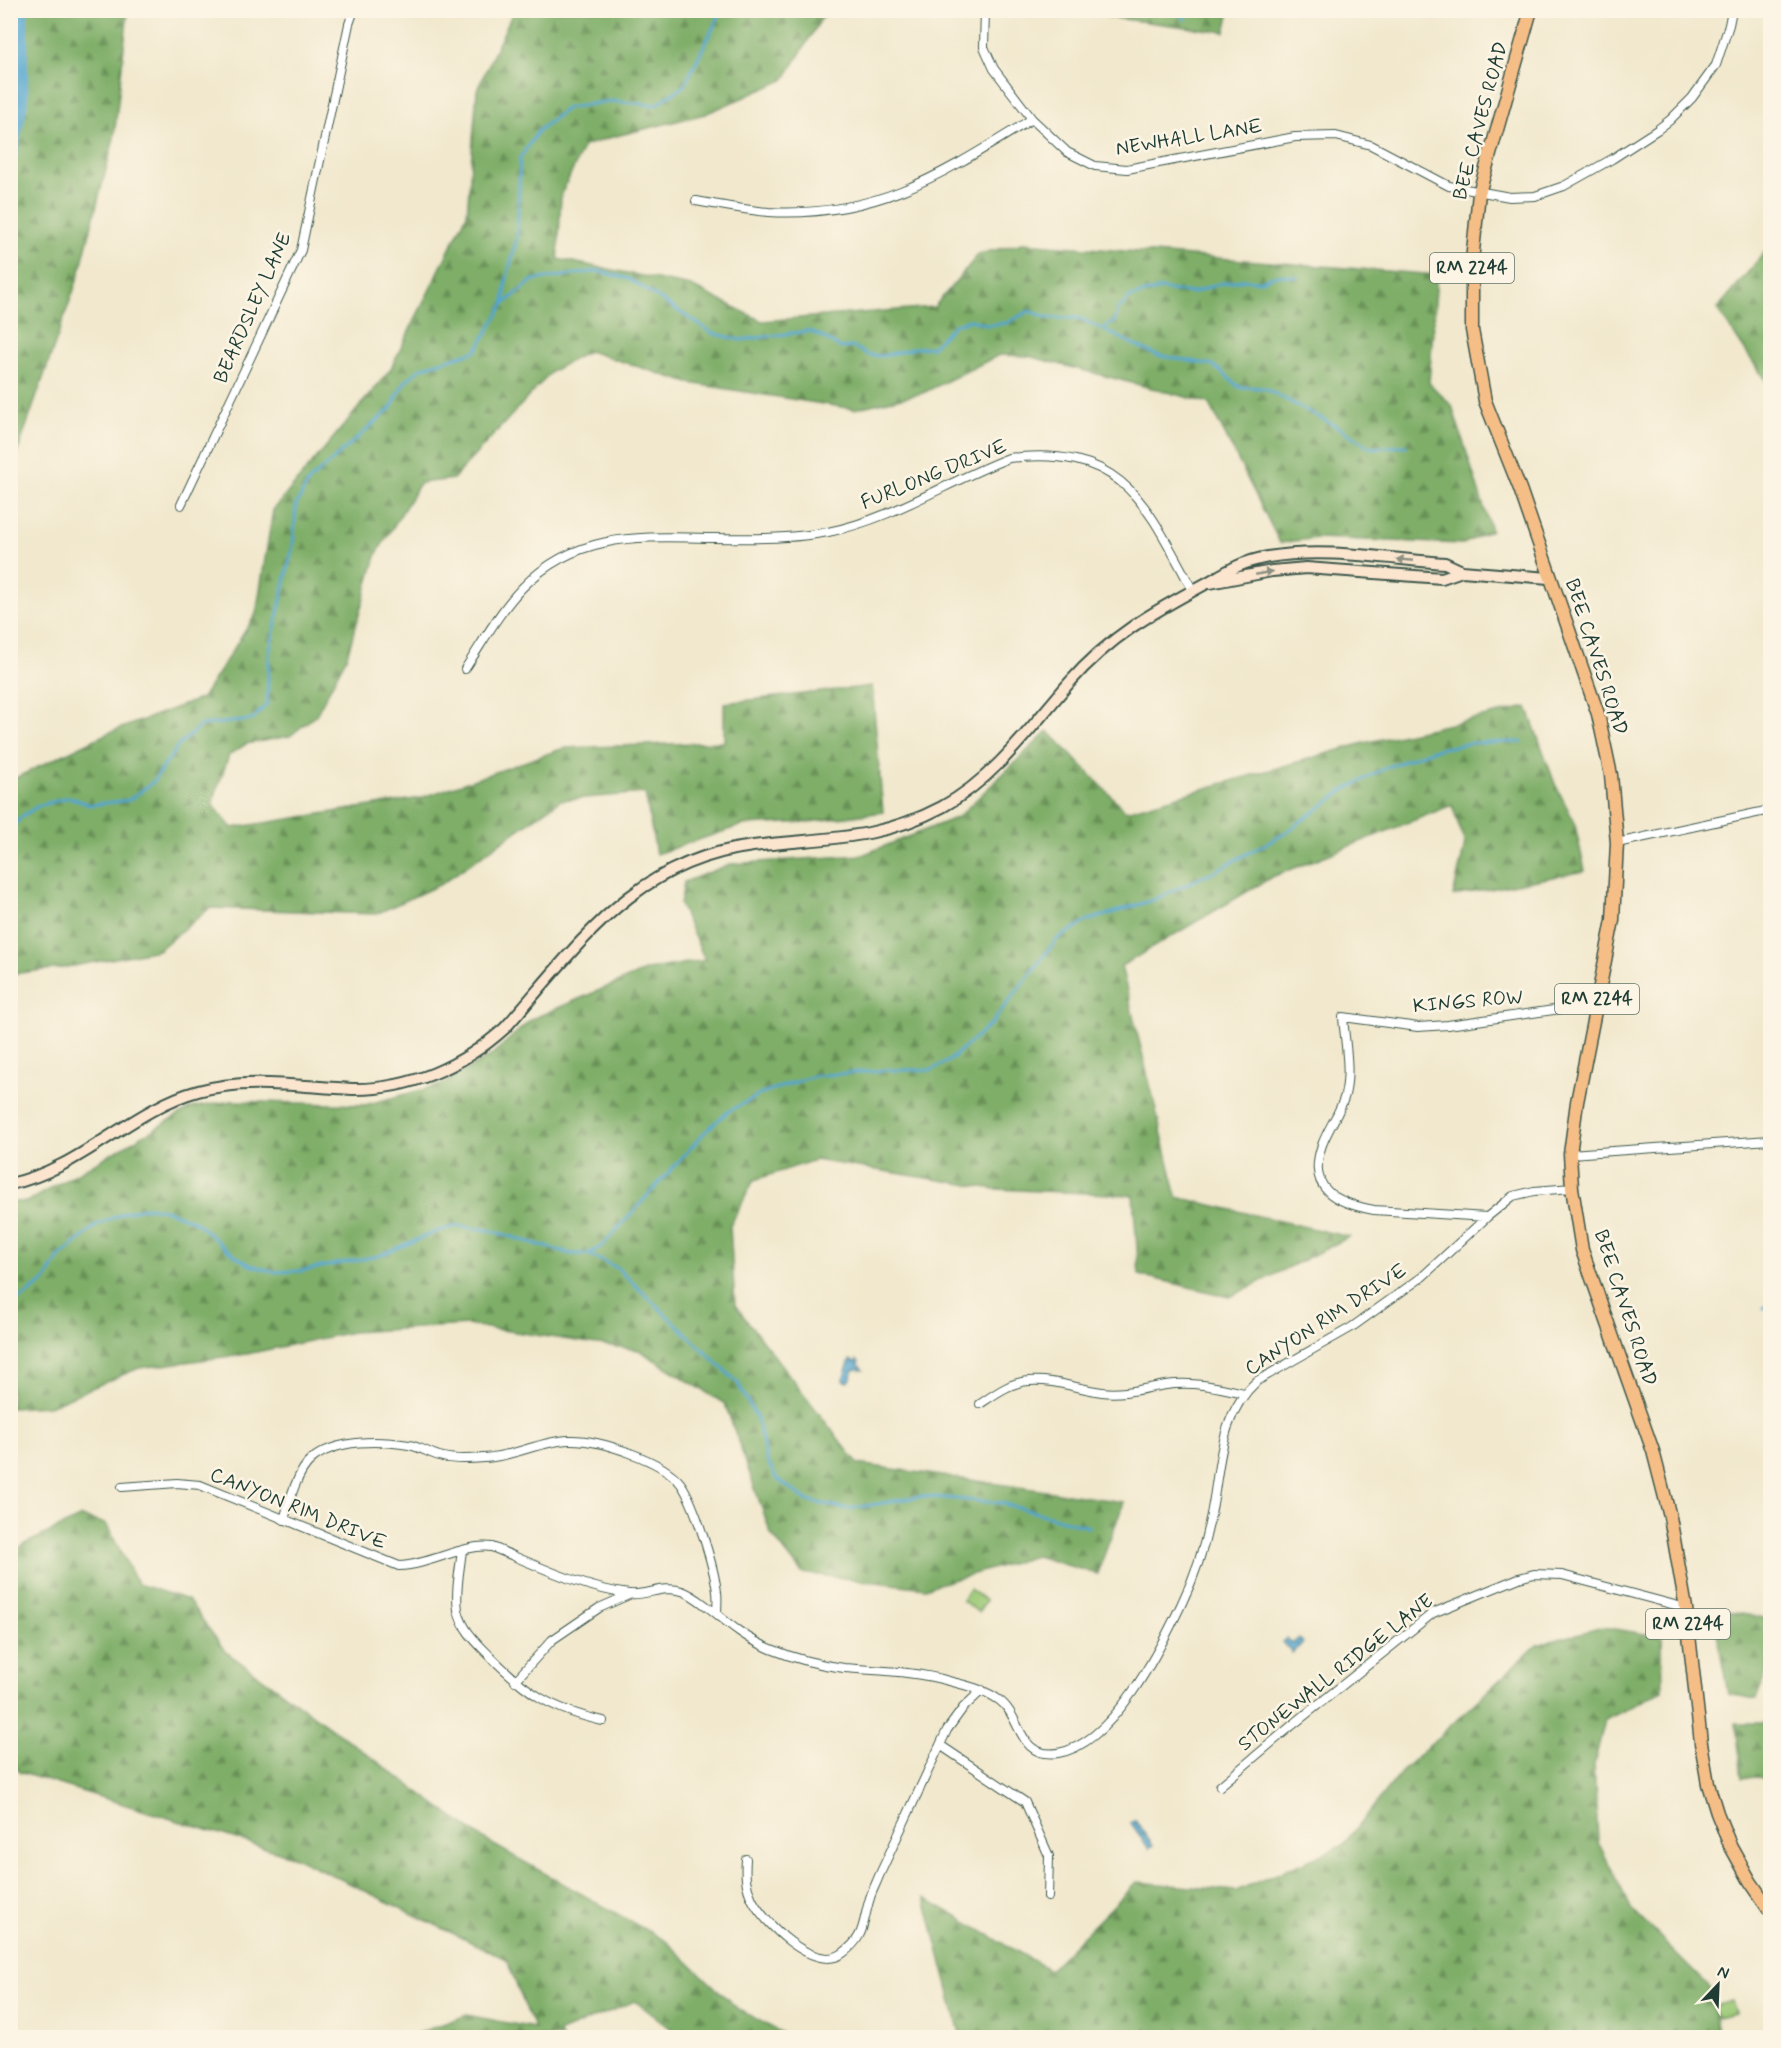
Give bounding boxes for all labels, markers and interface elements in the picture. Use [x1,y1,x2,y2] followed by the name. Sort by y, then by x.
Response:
[1447,39,1515,203] street label: BEE CAVES ROAD
[1114,113,1264,163] street label: NEWHALL LANE
[208,228,298,388] street label: BEARDSLEY LANE
[1430,253,1514,283] road number: RM 2244
[857,433,1011,517] street label: FURLONG DRIVE
[1396,555,1415,565] one-way arrow
[1255,568,1274,577] one-way arrow
[1558,575,1634,739] street label: BEE CAVES ROAD
[1412,984,1524,1020] street label: KINGS ROW
[1555,984,1639,1014] road number: RM 2244
[1587,1226,1663,1390] street label: BEE CAVES ROAD
[1240,1257,1412,1383] street label: CANYON RIM DRIVE
[206,1461,390,1557] street label: CANYON RIM DRIVE
[1233,1588,1439,1758] street label: STONEWALL RIDGE LANE
[1646,1609,1730,1639] road number: RM 2244
[1688,1955,1748,2015] north arrow
[1714,1961,1732,1984] text: N

